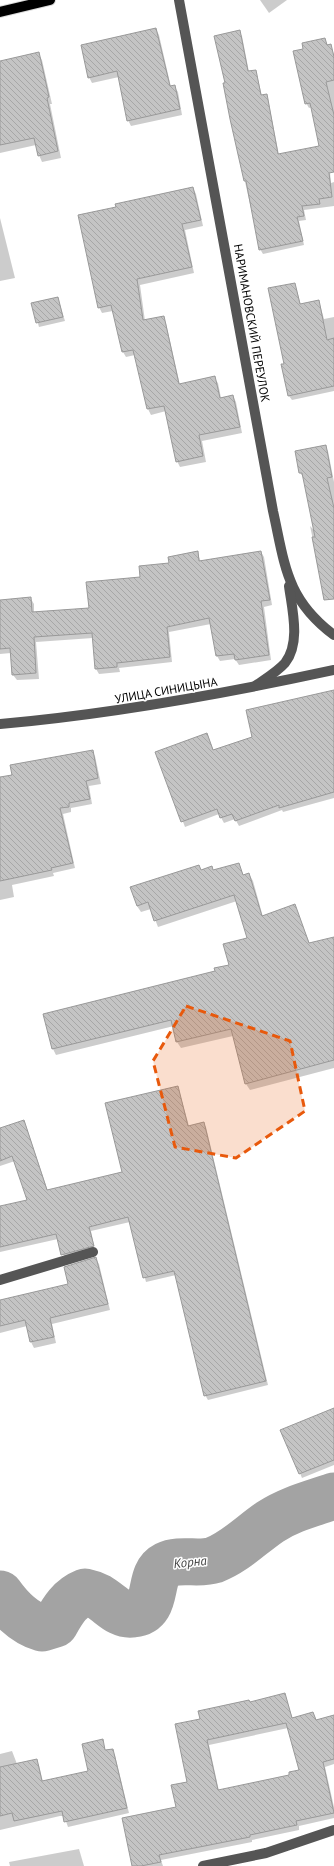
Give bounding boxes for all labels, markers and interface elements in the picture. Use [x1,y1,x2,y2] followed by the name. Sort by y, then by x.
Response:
[231,243,273,403] street label: НАРИМАНОВСКИЙ ПЕРЕУЛОК
[114,674,218,706] street label: УЛИЦА СИНИЦЫНА
[173,1552,208,1572] water label: Корна

